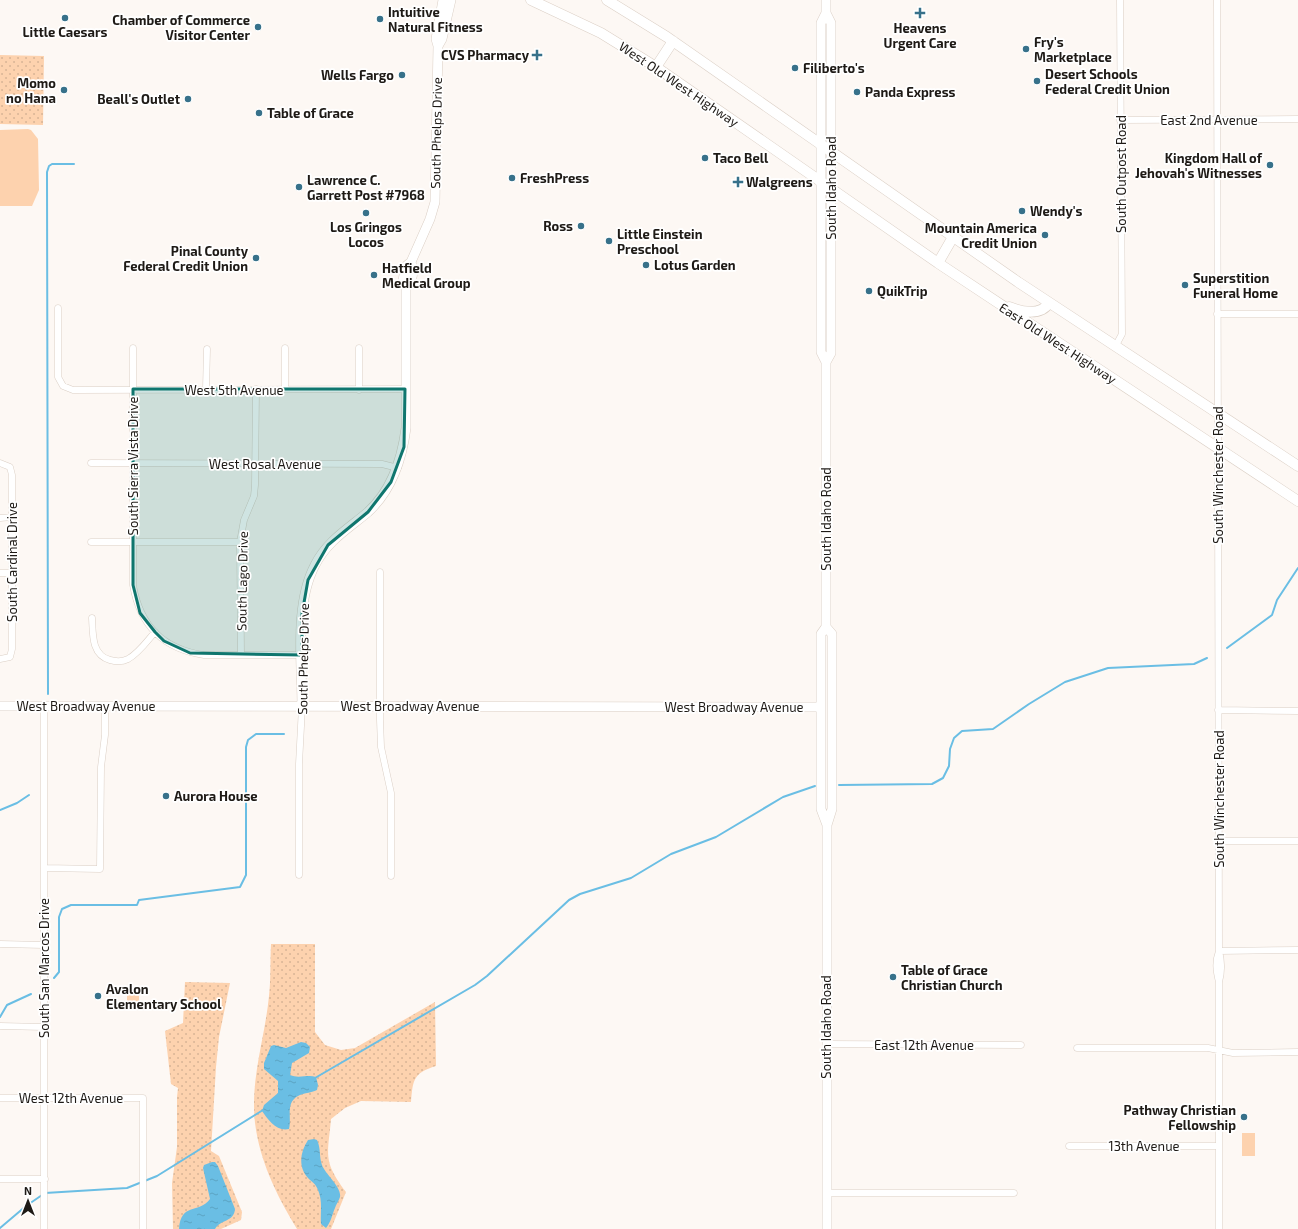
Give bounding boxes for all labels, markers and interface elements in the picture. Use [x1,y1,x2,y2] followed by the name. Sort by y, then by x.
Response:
[388,4,483,35] place label: Intuitive Natural Fitness
[914,7,926,19] marker: Heavens Urgent Care
[112,12,250,43] place label: Chamber of Commerce Visitor Center
[60,13,70,23] marker: Little Caesars
[375,14,385,24] marker: Intuitive Natural Fitness
[883,20,957,51] place label: Heavens Urgent Care
[253,22,263,32] marker: Chamber of Commerce Visitor Center
[23,24,107,40] place label: Little Caesars
[1034,34,1112,65] place label: Fry's Marketplace
[616,38,742,130] street label: West Old West Highway
[1021,44,1031,54] marker: Fry's Marketplace
[441,47,530,63] place label: CVS Pharmacy
[532,50,542,60] marker: CVS Pharmacy
[803,60,865,76] place label: Filiberto's
[790,63,800,73] marker: Filiberto's
[1045,66,1170,97] place label: Desert Schools Federal Credit Union
[321,67,394,83] place label: Wells Fargo
[397,70,407,80] marker: Wells Fargo
[6,75,56,106] place label: Momo no Hana
[1032,76,1042,86] marker: Desert Schools Federal Credit Union
[427,77,445,189] street label: South Phelps Drive
[865,84,956,100] place label: Panda Express
[59,85,69,95] marker: Momo no Hana
[852,87,862,97] marker: Panda Express
[97,91,181,107] place label: Beall's Outlet
[183,94,193,104] marker: Beall's Outlet
[267,105,354,121] place label: Table of Grace
[254,108,264,118] marker: Table of Grace
[1160,112,1258,128] street label: East 2nd Avenue
[1113,115,1129,233] street label: South Outpost Road
[823,136,839,240] street label: South Idaho Road
[713,150,769,166] place label: Taco Bell
[1135,150,1263,181] place label: Kingdom Hall of Jehovah's Witnesses
[700,153,710,163] marker: Taco Bell
[1265,160,1275,170] marker: Kingdom Hall of Jehovah's Witnesses
[520,170,589,186] place label: FreshPress
[307,172,425,203] place label: Lawrence C. Garrett Post #7968
[507,173,517,183] marker: FreshPress
[746,174,813,190] place label: Walgreens
[733,177,743,187] marker: Walgreens
[294,182,304,192] marker: Lawrence C. Garrett Post #7968
[1030,203,1082,219] place label: Wendy's
[1017,206,1027,216] marker: Wendy's
[361,208,371,218] marker: Los Gringos Locos
[543,218,573,234] place label: Ross
[330,219,402,250] place label: Los Gringos Locos
[925,220,1037,251] place label: Mountain America Credit Union
[576,221,586,231] marker: Ross
[617,226,703,257] place label: Little Einstein Preschool
[1040,230,1050,240] marker: Mountain America Credit Union
[604,236,614,246] marker: Little Einstein Preschool
[123,243,249,274] place label: Pinal County Federal Credit Union
[251,253,261,263] marker: Pinal County Federal Credit Union
[654,257,736,273] place label: Lotus Garden
[382,260,471,291] place label: Hatfield Medical Group
[641,260,651,270] marker: Lotus Garden
[369,270,379,280] marker: Hatfield Medical Group
[1193,270,1278,301] place label: Superstition Funeral Home
[1180,280,1190,290] marker: Superstition Funeral Home
[877,283,928,300] place label: QuikTrip
[864,286,874,296] marker: QuikTrip
[996,299,1120,387] street label: East Old West Highway
[184,382,284,398] street label: West 5th Avenue
[125,397,141,535] street label: South Sierra Vista Drive
[1210,406,1226,544] street label: South Winchester Road
[209,456,321,472] street label: West Rosal Avenue
[818,467,834,571] street label: South Idaho Road
[4,502,20,622] street label: South Cardinal Drive
[233,531,251,631] street label: South Lago Drive
[294,603,312,715] street label: South Phelps Drive
[16,698,156,714] street label: West Broadway Avenue
[340,698,480,714] street label: West Broadway Avenue
[664,699,804,715] street label: West Broadway Avenue
[1211,730,1227,868] street label: South Winchester Road
[174,788,258,804] place label: Aurora House
[161,791,171,801] marker: Aurora House
[36,898,52,1038] street label: South San Marcos Drive
[901,962,1003,993] place label: Table of Grace Christian Church
[888,972,898,982] marker: Table of Grace Christian Church
[818,975,834,1079] street label: South Idaho Road
[106,981,222,1012] place label: Avalon Elementary School
[93,991,103,1001] marker: Avalon Elementary School
[874,1037,974,1053] street label: East 12th Avenue
[19,1090,123,1106] street label: West 12th Avenue
[1124,1102,1236,1133] place label: Pathway Christian Fellowship
[1239,1112,1249,1122] marker: Pathway Christian Fellowship
[1108,1138,1180,1154] street label: 13th Avenue
[8,1181,48,1221] north arrow
[24,1184,32,1197] text: N

